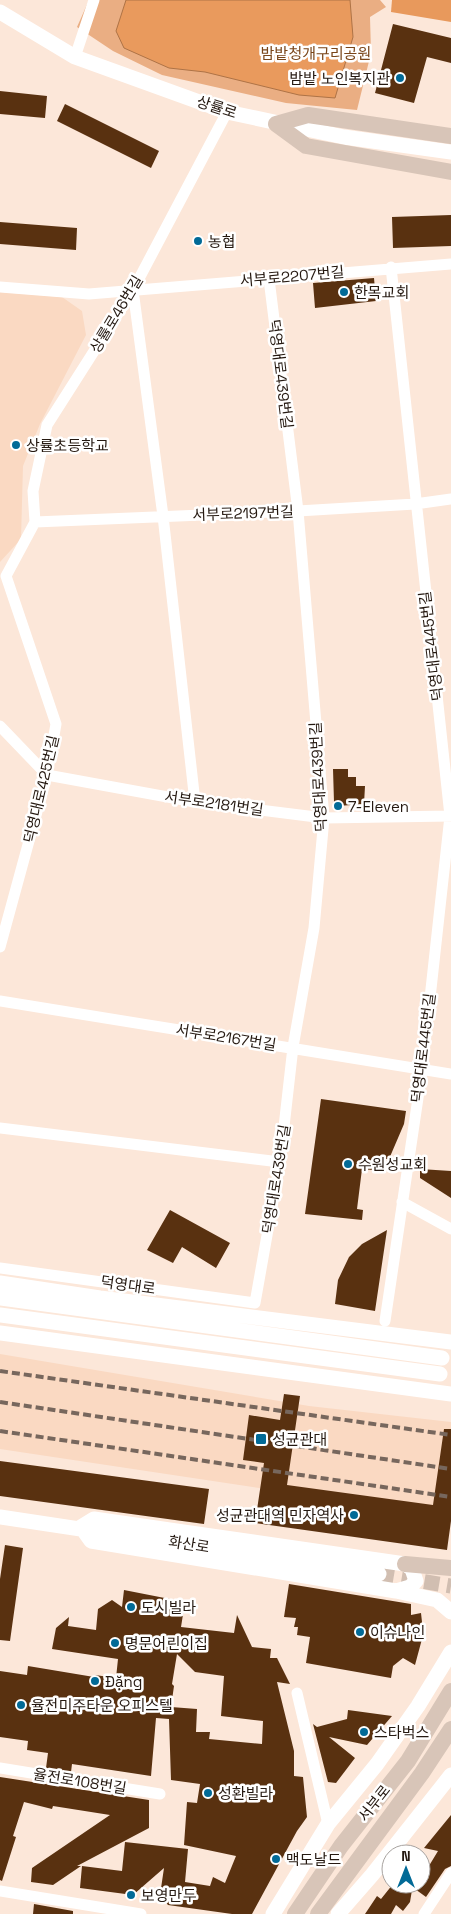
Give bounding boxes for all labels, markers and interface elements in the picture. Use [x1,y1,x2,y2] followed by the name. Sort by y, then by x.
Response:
[261,44,371,63] park label: 밤밭청개구리공원
[290,69,390,88] place label: 밤밭 노인복지관
[394,72,406,84] marker: 밤밭 노인복지관
[194,92,240,122] street label: 상률로
[208,232,236,251] place label: 농협
[192,235,204,247] marker: 농협
[239,262,345,290] street label: 서부로2207번길
[85,272,147,356] street label: 상률로46번길
[354,283,409,302] place label: 한목교회
[338,286,350,298] marker: 한목교회
[265,318,297,430] street label: 덕영대로439번길
[26,436,109,455] place label: 상률초등학교
[10,439,22,451] marker: 상률초등학교
[192,502,294,524] street label: 서부로2197번길
[415,590,447,702] street label: 덕영대로445번길
[306,721,330,833] street label: 덕영대로439번길
[19,733,63,845] street label: 덕영대로425번길
[163,787,265,819] street label: 서부로2181번길
[348,797,409,816] place label: 7-Eleven
[332,800,344,812] marker: 7-Eleven
[407,992,439,1104] street label: 덕영대로445번길
[174,1020,278,1054] street label: 서부로2167번길
[258,1123,294,1235] street label: 덕영대로439번길
[358,1155,427,1174] place label: 수원성교회
[342,1158,354,1170] marker: 수원성교회
[99,1272,157,1298] street label: 덕영대로
[272,1430,327,1449] place label: 성균관대
[254,1432,268,1446] marker: 성균관대
[216,1506,344,1525] place label: 성균관대역 민자역사
[348,1509,360,1521] marker: 성균관대역 민자역사
[167,1531,211,1557] street label: 화산로
[141,1598,196,1617] place label: 도시빌라
[125,1601,137,1613] marker: 도시빌라
[370,1623,425,1642] place label: 이슈나인
[354,1626,366,1638] marker: 이슈나인
[125,1634,208,1653] place label: 명문어린이집
[109,1637,121,1649] marker: 명문어린이집
[105,1672,142,1691] place label: Đặng
[89,1675,101,1687] marker: Đặng
[31,1696,173,1715] place label: 율전미주타운 오피스텔
[15,1699,27,1711] marker: 율전미주타운 오피스텔
[374,1723,429,1742] place label: 스타벅스
[358,1726,370,1738] marker: 스타벅스
[32,1764,128,1798] street label: 율전로108번길
[354,1781,394,1825] street label: 서부로
[218,1784,273,1803] place label: 성환빌라
[202,1787,214,1799] marker: 성환빌라
[381,1844,431,1894] north arrow
[401,1847,411,1865] text: N
[286,1850,341,1869] place label: 맥도날드
[270,1853,282,1865] marker: 맥도날드
[141,1886,196,1905] place label: 보영만두
[125,1889,137,1901] marker: 보영만두

